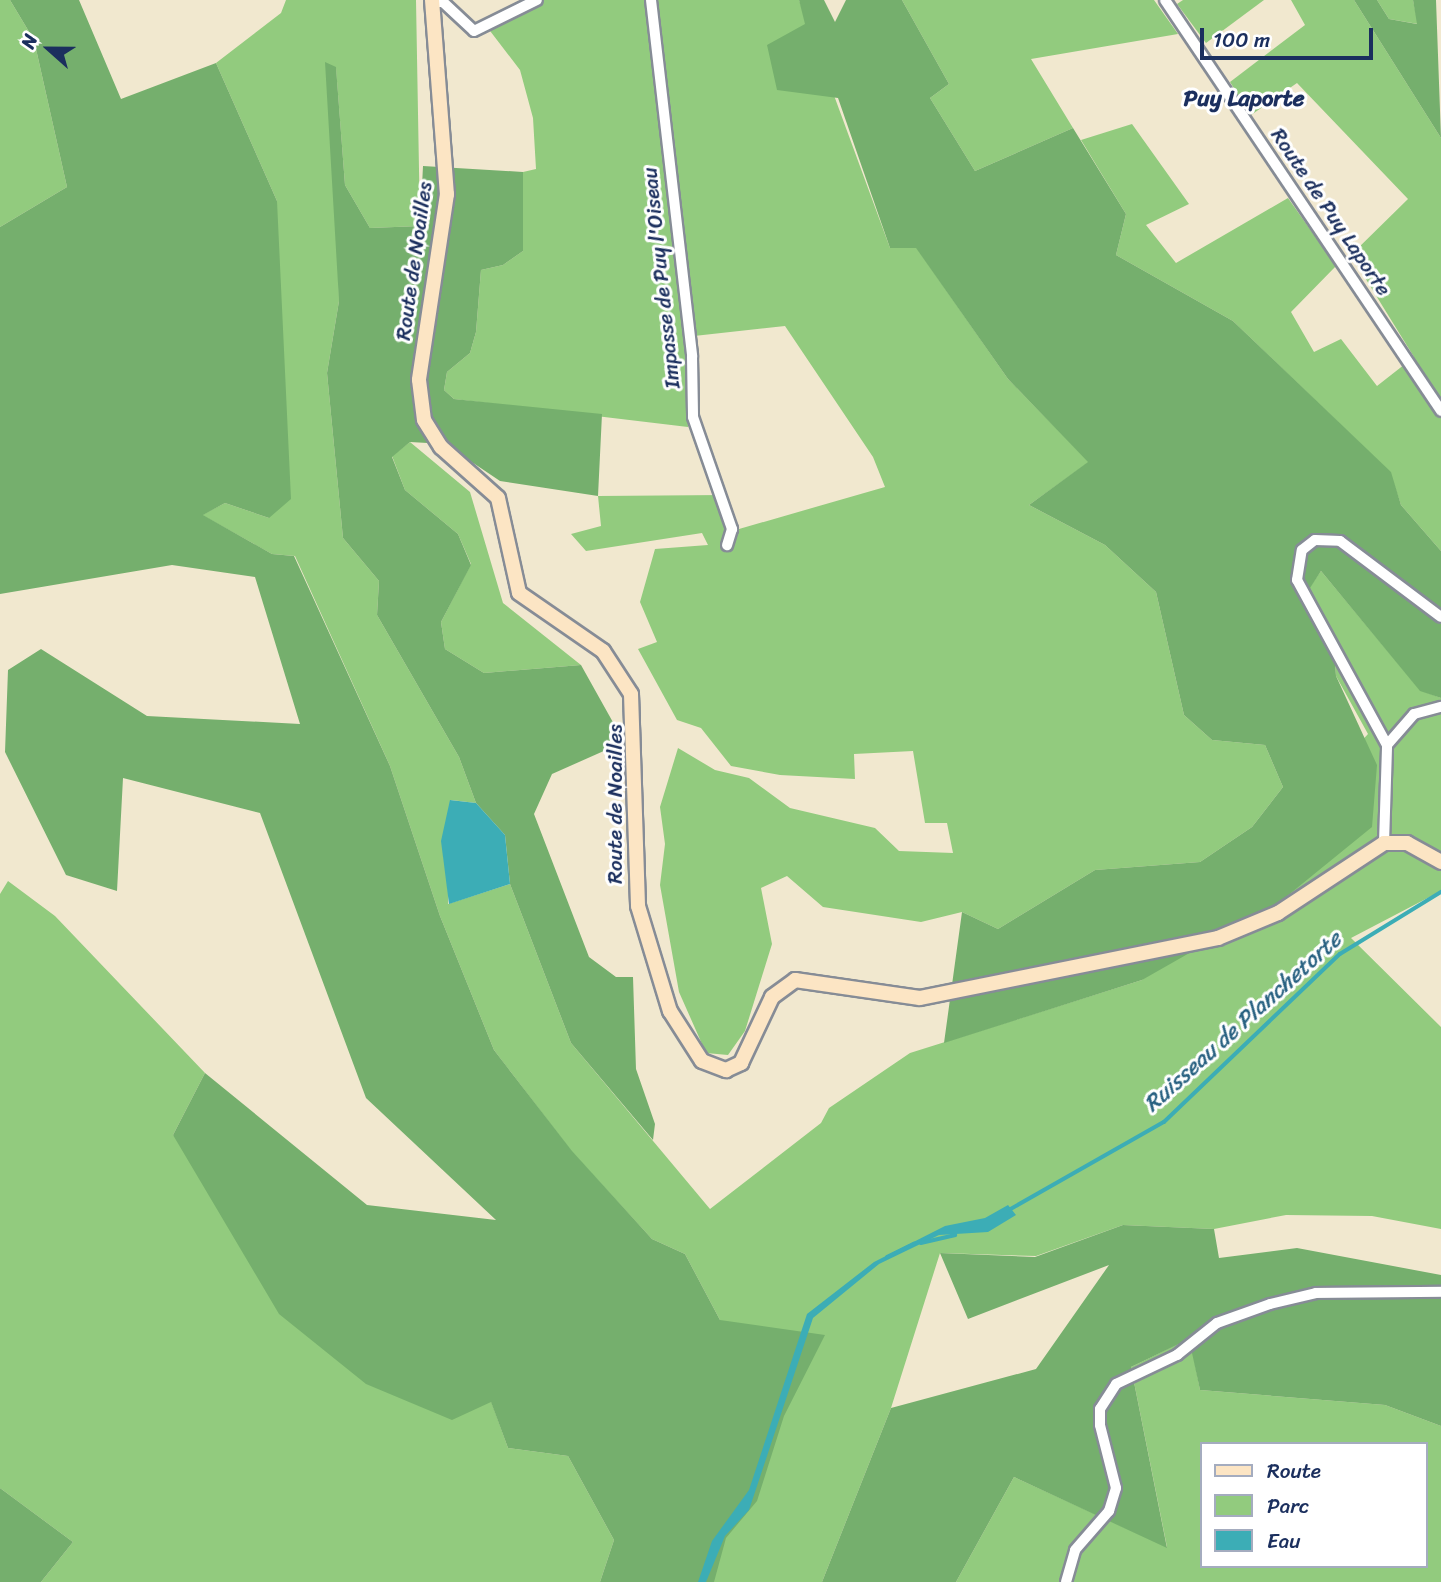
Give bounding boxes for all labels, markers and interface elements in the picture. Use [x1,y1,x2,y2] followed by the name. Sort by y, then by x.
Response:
[14,14,84,84] north arrow
[1203,14,1376,58] scale bar
[1213,21,1270,59] text: 100 m
[11,29,47,53] text: N
[1184,85,1304,113] district label: Puy Laporte
[1266,124,1396,300] street label: Route de Puy Laporte
[637,165,685,391] street label: Impasse de Puy l'Oiseau
[390,180,438,342] street label: Route de Noailles
[602,724,628,884] street label: Route de Noailles
[1138,926,1348,1118] water label: Ruisseau de Planchetorte
[1200,1442,1427,1568] legend
[1267,1452,1321,1490] text: Route
[1267,1487,1309,1525] text: Parc
[1267,1522,1300,1560] text: Eau

